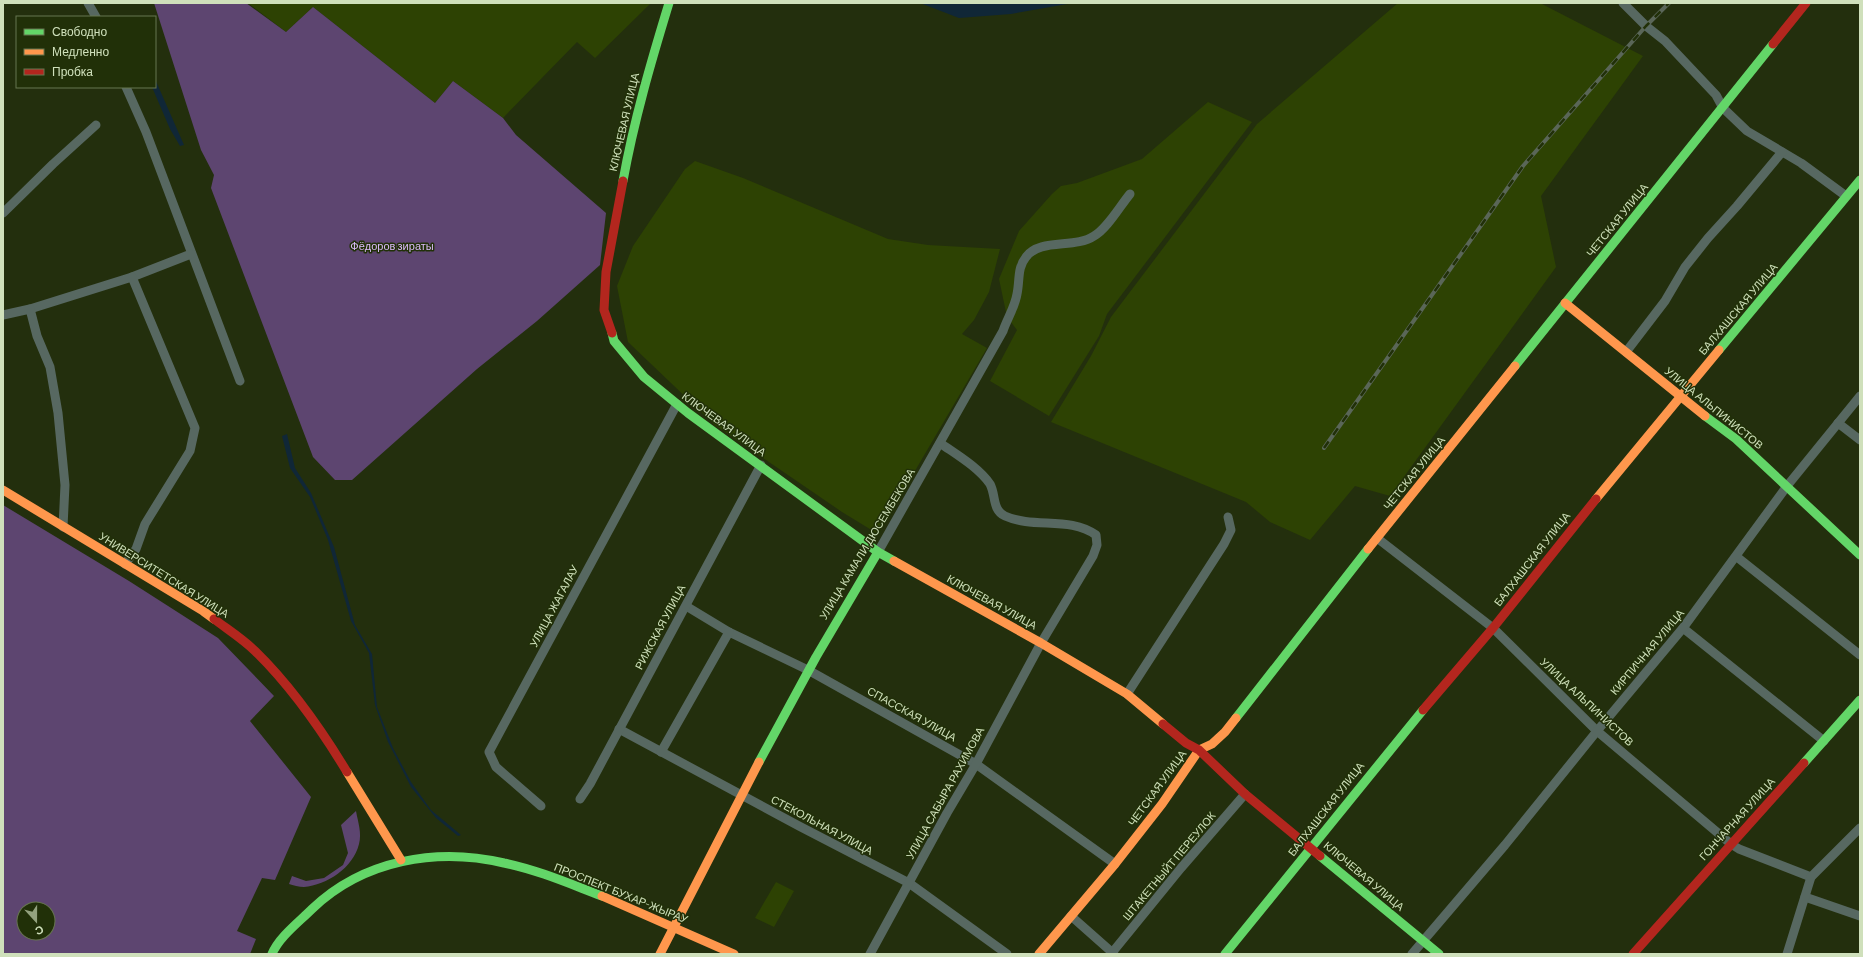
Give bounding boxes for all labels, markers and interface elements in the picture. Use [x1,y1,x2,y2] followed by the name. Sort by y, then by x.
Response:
[16,16,156,88] legend
[52,24,107,39] text: Свободно
[52,44,109,59] text: Медленно
[52,64,93,79] text: Пробка
[606,71,641,172] street label: КЛЮЧЕВАЯ УЛИЦА
[1583,180,1651,259] street label: ЧЕТСКАЯ УЛИЦА
[350,239,434,252] park label: Фёдоров зираты
[1695,260,1780,357] street label: БАЛХАШСКАЯ УЛИЦА
[1663,364,1766,451] street label: УЛИЦА АЛЬПИНИСТОВ
[680,389,769,459] street label: КЛЮЧЕВАЯ УЛИЦА
[1380,433,1448,512] street label: ЧЕТСКАЯ УЛИЦА
[816,465,917,622] street label: УЛИЦА КАМАЛИ ДЮСЕМБЕКОВА
[1491,509,1573,608] street label: БАЛХАШСКАЯ УЛИЦА
[97,529,232,620] street label: УНИВЕРСИТЕТСКАЯ УЛИЦА
[527,562,581,649] street label: УЛИЦА ЖАГАЛАУ
[945,571,1040,632] street label: КЛЮЧЕВАЯ УЛИЦА
[632,581,688,671] street label: РИЖСКАЯ УЛИЦА
[1607,606,1687,697] street label: КИРПИЧНАЯ УЛИЦА
[1538,655,1637,748] street label: УЛИЦА АЛЬПИНИСТОВ
[865,684,960,744] street label: СПАССКАЯ УЛИЦА
[903,724,987,861] street label: УЛИЦА САБЫРА РАХИМОВА
[1125,747,1189,828] street label: ЧЕТСКАЯ УЛИЦА
[1285,759,1367,858] street label: БАЛХАШСКАЯ УЛИЦА
[1696,774,1778,863] street label: ГОНЧАРНАЯ УЛИЦА
[769,792,876,857] street label: СТЕКОЛЬНАЯ УЛИЦА
[1119,808,1218,923] street label: ШТАКЕТНЫЙТ ПЕРЕУЛОК
[1322,838,1408,913] street label: КЛЮЧЕВАЯ УЛИЦА
[553,860,691,926] street label: ПРОСПЕКТ БУХАР-ЖЫРАУ
[16,901,56,941] north arrow
[34,923,46,938] text: С

